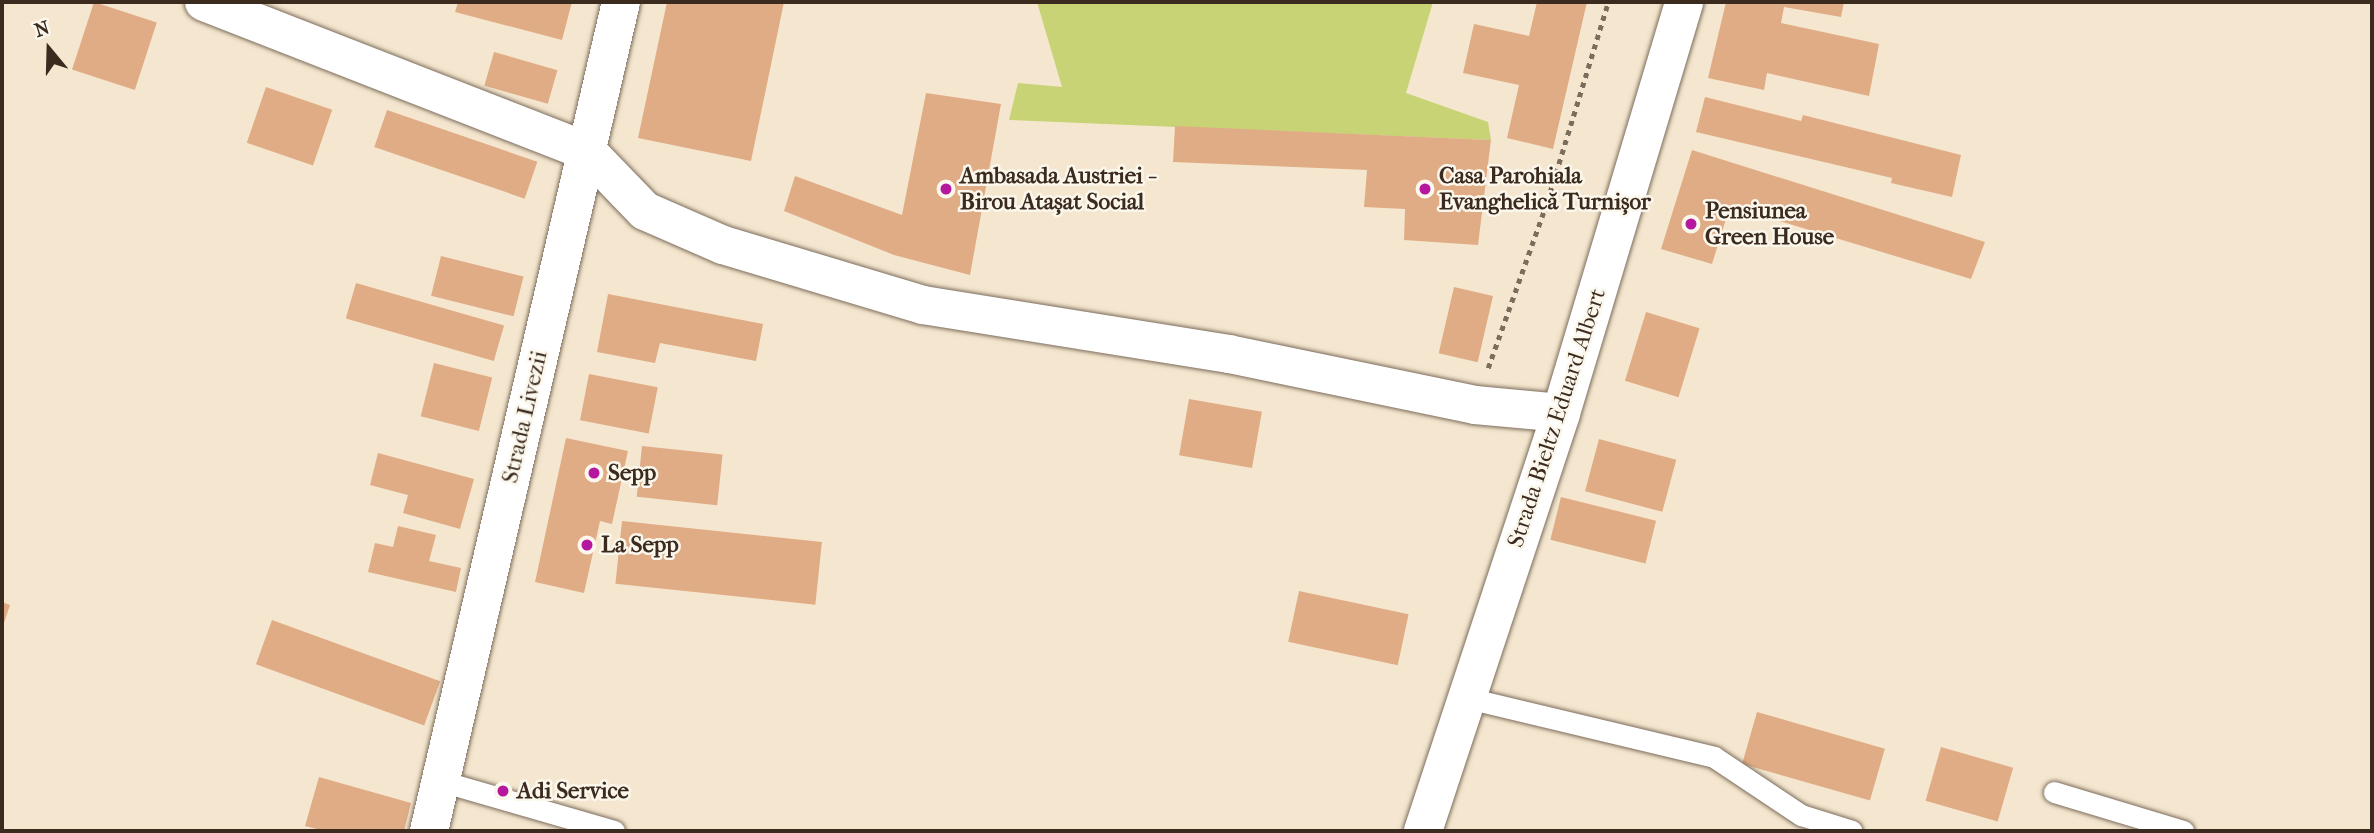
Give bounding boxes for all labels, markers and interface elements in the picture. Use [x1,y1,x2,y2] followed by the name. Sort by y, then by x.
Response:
[14,14,84,84] north arrow
[32,16,53,42] text: N
[960,162,1154,216] place label: Ambasada Austriei - Birou Atașat Social
[1439,162,1651,216] place label: Casa Parohiala Evanghelică Turnișor
[938,181,954,197] marker: Ambasada Austriei - Birou Atașat Social
[1417,181,1433,197] marker: Casa Parohiala Evanghelică Turnișor
[1705,197,1834,251] place label: Pensiunea Green House
[1683,216,1699,232] marker: Pensiunea Green House
[1502,285,1612,551] street label: Strada Bieltz Eduard Albert
[496,348,554,486] street label: Strada Livezii
[608,459,656,487] place label: Sepp
[586,465,602,481] marker: Sepp
[601,531,679,559] place label: La Sepp
[579,537,595,553] marker: La Sepp
[517,777,629,805] place label: Adi Service
[495,783,511,799] marker: Adi Service

